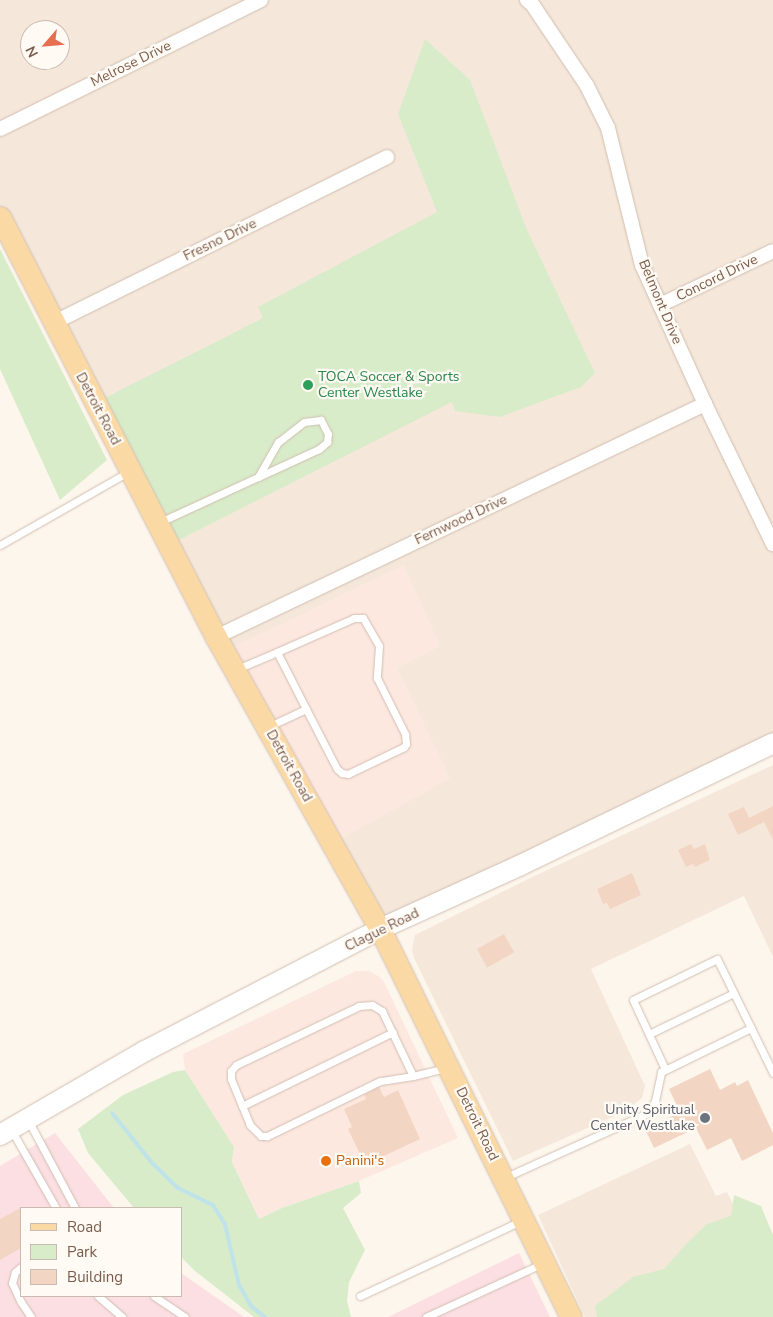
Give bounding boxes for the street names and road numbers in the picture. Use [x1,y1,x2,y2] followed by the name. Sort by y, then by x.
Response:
[88,37,174,91] street label: Melrose Drive
[181,215,259,265] street label: Fresno Drive
[673,251,761,305] street label: Concord Drive
[635,257,685,347] street label: Belmont Drive
[72,370,124,448] street label: Detroit Road
[412,491,510,549] street label: Fernwood Drive
[262,727,316,805] street label: Detroit Road
[342,905,422,955] street label: Clague Road
[452,1084,502,1164] street label: Detroit Road

